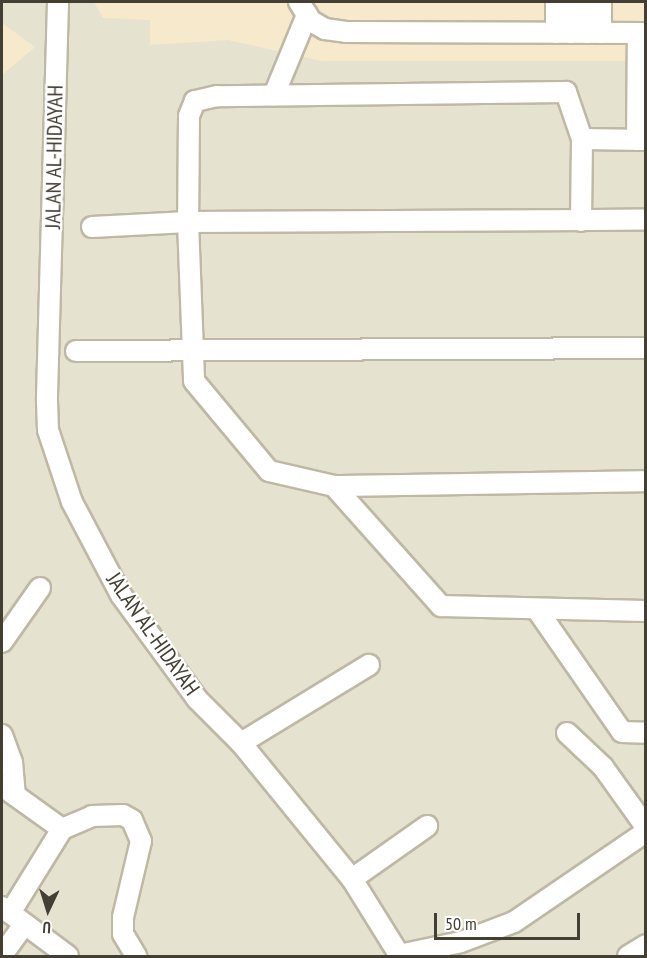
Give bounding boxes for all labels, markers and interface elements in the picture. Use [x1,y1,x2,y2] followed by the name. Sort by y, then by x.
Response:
[40,85,68,229] street label: JALAN AL-HIDAYAH
[101,567,205,701] street label: JALAN AL-HIDAYAH
[18,880,78,940] north arrow
[437,901,582,939] scale bar
[445,912,477,935] text: 50 m
[42,918,52,938] text: U

